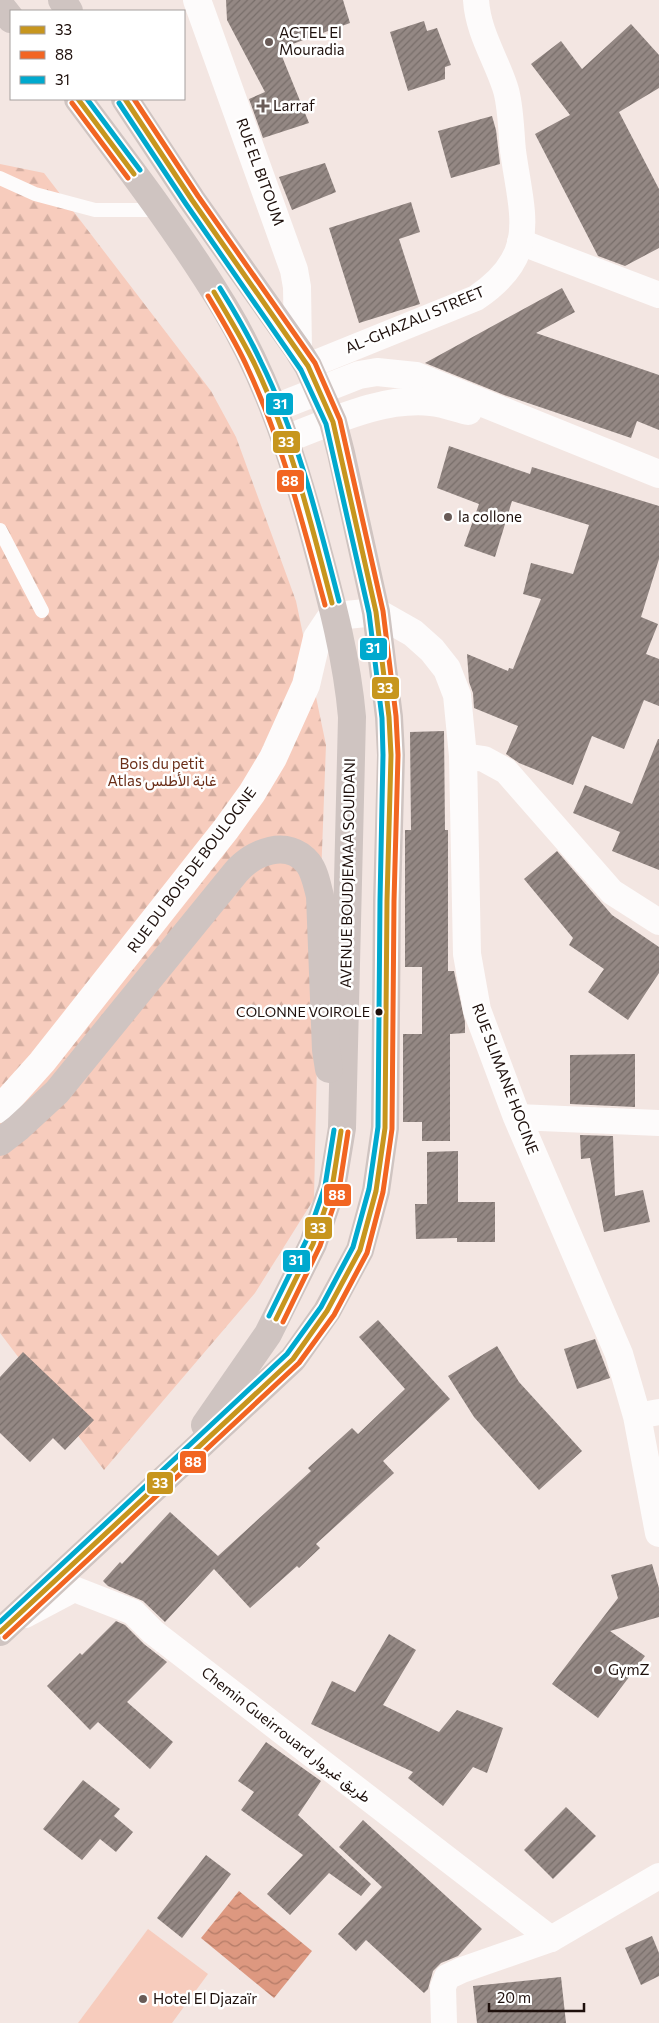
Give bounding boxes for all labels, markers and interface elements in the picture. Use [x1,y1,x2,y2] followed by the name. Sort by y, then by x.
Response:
[10,10,185,100] legend
[55,20,72,38] text: 33
[279,23,345,58] place label: ACTEL El Mouradia
[263,36,275,48] marker: ACTEL El Mouradia
[55,45,73,63] text: 88
[55,70,70,88] text: 31
[273,96,315,114] place label: Larraf
[257,100,269,112] marker: Larraf
[233,115,289,228] street label: RUE EL BITOUM
[342,281,487,357] street label: AL-GHAZALI STREET
[265,392,294,416] line badge: 31
[273,395,287,412] text: 31
[272,430,301,454] line badge: 33
[278,433,294,450] text: 33
[276,469,305,493] line badge: 88
[281,472,299,489] text: 88
[458,507,522,525] place label: la collone
[442,511,454,523] marker: la collone
[359,637,388,661] line badge: 31
[366,639,380,656] text: 31
[371,676,400,700] line badge: 33
[377,679,393,696] text: 33
[107,754,217,791] park label: Bois du petit Atlas غابة الأطلس
[336,758,358,988] street label: AVENUE BOUDJEMAA SOUIDANI
[123,783,259,956] street label: RUE DU BOIS DE BOULOGNE
[469,1001,543,1157] street label: RUE SLIMANE HOCINE
[236,1003,370,1020] place label: COLONNE VOIROLE
[374,1007,384,1017] marker: COLONNE VOIROLE
[323,1183,352,1207] line badge: 88
[328,1186,346,1203] text: 88
[304,1216,333,1240] line badge: 33
[310,1219,326,1236] text: 33
[282,1249,311,1273] line badge: 31
[289,1251,303,1268] text: 31
[179,1450,207,1474] line badge: 88
[184,1453,202,1470] text: 88
[146,1471,174,1495] line badge: 33
[152,1474,168,1491] text: 33
[608,1660,650,1678] place label: GymZ
[197,1663,375,1808] street label: Chemin Gueirrouard طريق غيروار
[592,1664,604,1676] marker: GymZ
[489,1980,584,2012] scale bar
[497,1988,531,2006] text: 20 m
[153,1989,257,2007] place label: Hotel El Djazaïr
[137,1993,149,2005] marker: Hotel El Djazaïr

